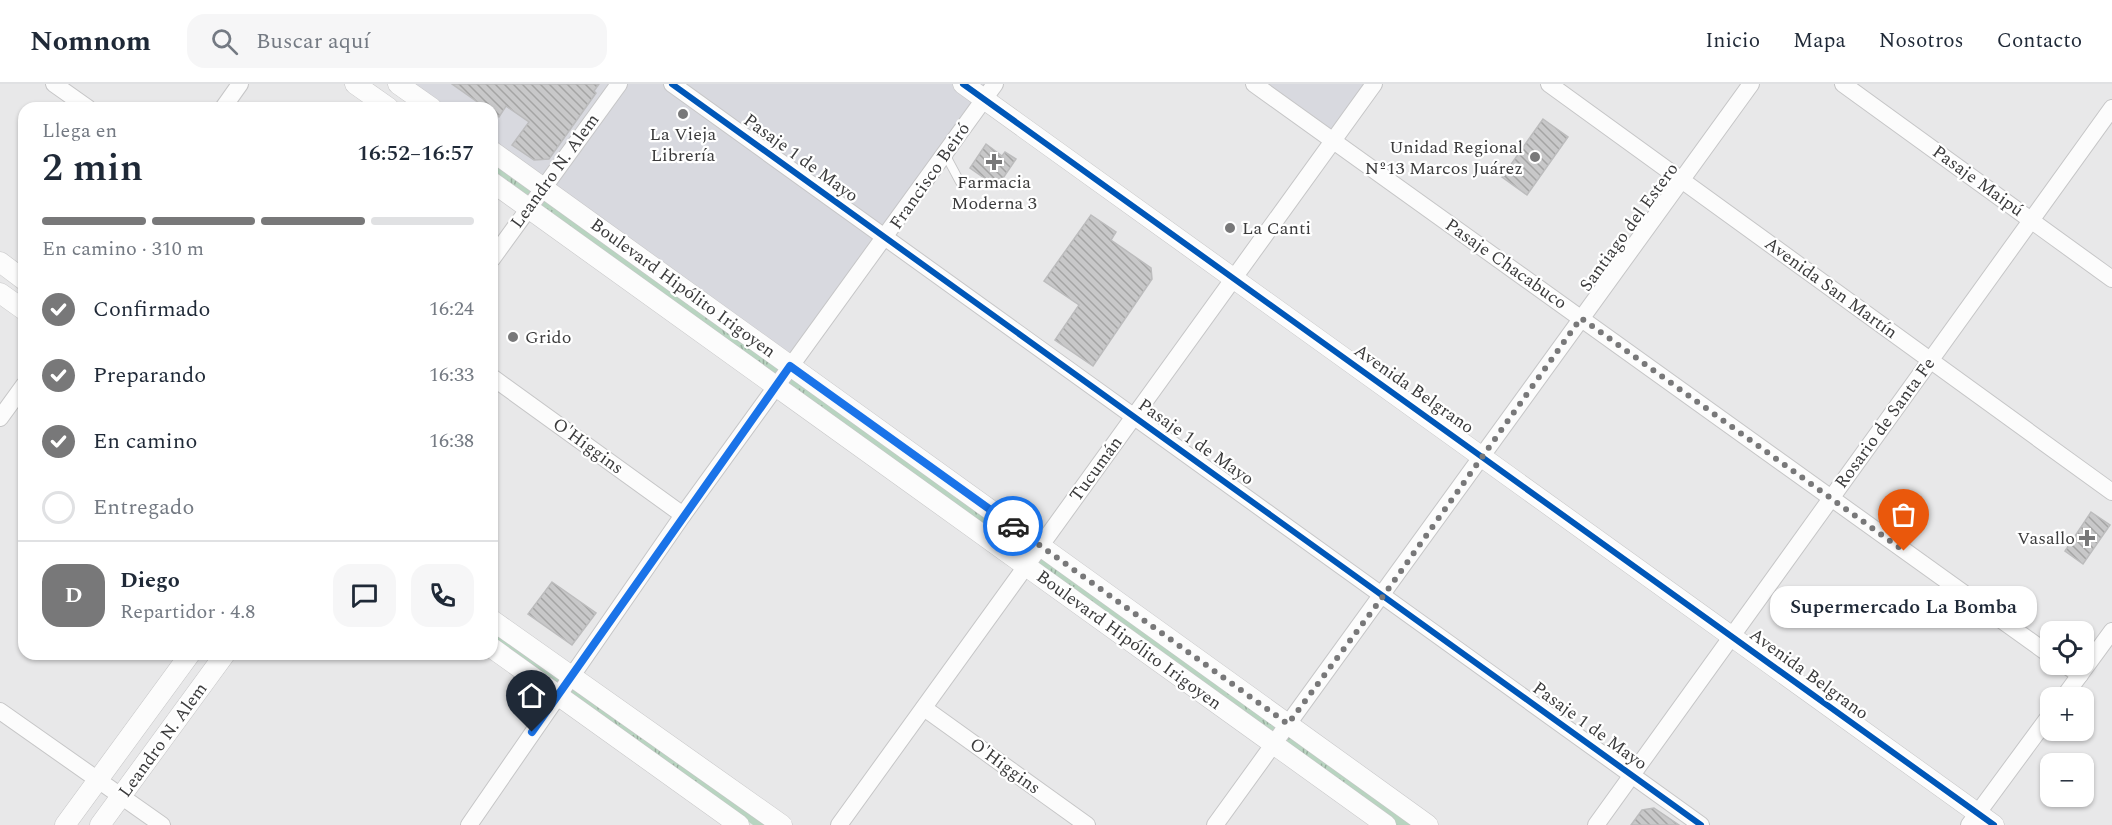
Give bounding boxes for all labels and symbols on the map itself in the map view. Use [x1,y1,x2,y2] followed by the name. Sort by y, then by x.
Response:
[676,107,690,121] marker: La Vieja Librería
[738,107,864,209] street label: Pasaje 1 de Mayo
[504,108,606,234] street label: Leandro N. Alem
[883,117,977,235] street label: Francisco Beiró
[650,121,717,169] place label: La Vieja Librería
[1365,134,1523,182] place label: Unidad Regional Nº13 Marcos Juárez
[1927,139,2029,223] street label: Pasaje Maipú
[1528,150,1542,164] marker: Unidad Regional Nº13 Marcos Juárez
[987,155,1001,169] marker: Farmacia Moderna 3
[1573,157,1685,297] street label: Santiago del Estero
[951,169,1037,217] place label: Farmacia Moderna 3
[585,211,781,365] street label: Boulevard Hipólito Irigoyen
[1439,212,1573,316] street label: Pasaje Chacabuco
[1242,215,1311,242] place label: La Canti
[1223,221,1237,235] marker: La Canti
[1759,230,1903,346] street label: Avenida San Martín
[525,324,571,351] place label: Grido
[506,330,520,344] marker: Grido
[1348,337,1480,441] street label: Avenida Belgrano
[1828,352,1942,494] street label: Rosario de Santa Fe
[1132,392,1260,492] street label: Pasaje 1 de Mayo
[547,411,629,481] street label: O'Higgins
[1063,431,1129,507] street label: Tucumán
[1878,489,1929,551] pin
[983,496,1043,556] courier
[2017,525,2075,552] place label: Vasallo
[2080,531,2094,545] marker: Vasallo
[1031,563,1227,717] street label: Boulevard Hipólito Irigoyen
[1770,587,2038,629] callout: Supermercado La Bomba
[1744,621,1874,727] street label: Avenida Belgrano
[506,670,557,732] pin
[1527,675,1653,777] street label: Pasaje 1 de Mayo
[112,677,214,803] street label: Leandro N. Alem
[964,731,1046,801] street label: O'Higgins

